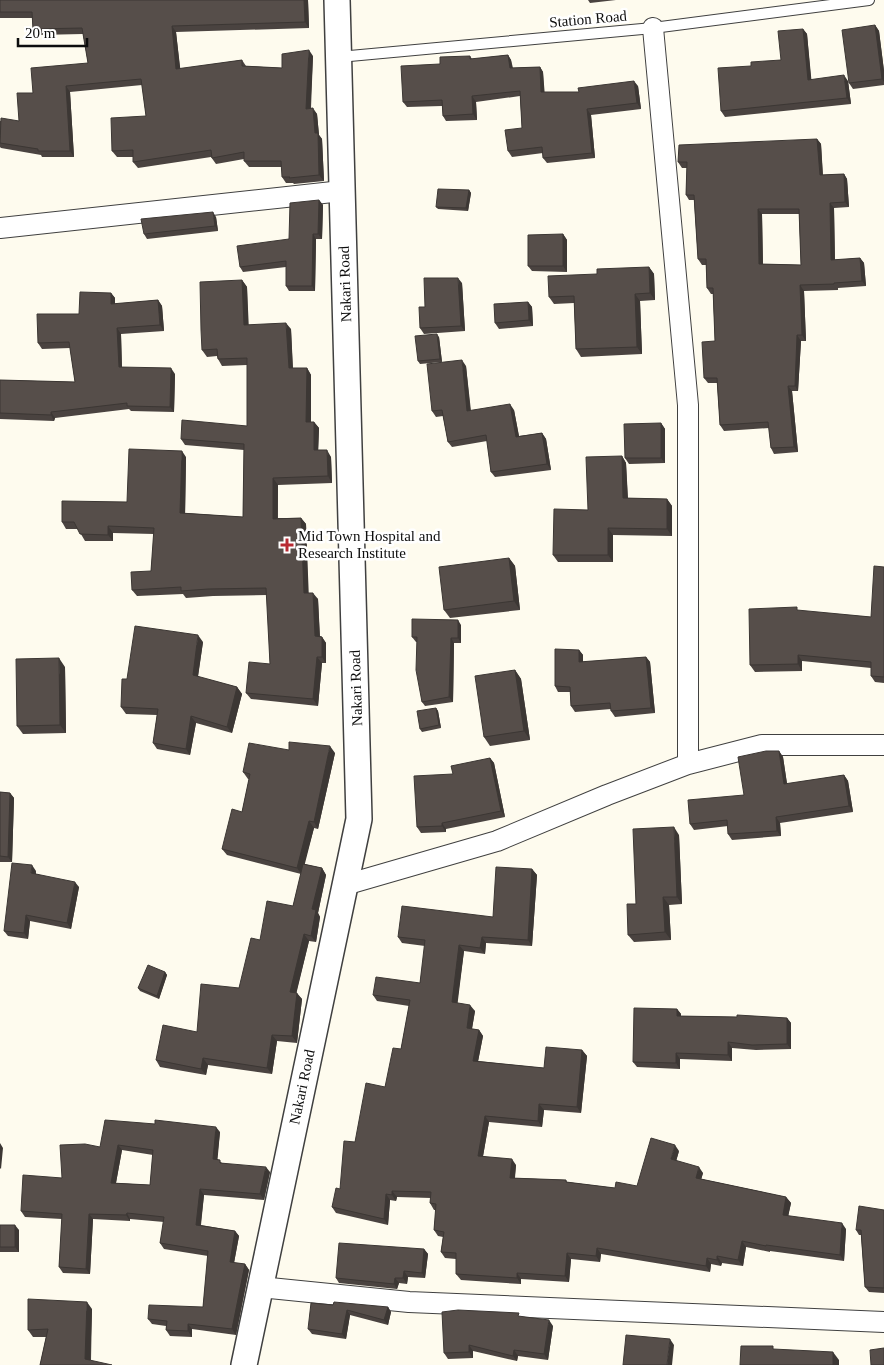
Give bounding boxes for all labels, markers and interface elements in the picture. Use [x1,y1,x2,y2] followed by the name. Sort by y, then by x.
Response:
[548,8,628,30] street label: Station Road
[18,15,86,47] scale bar
[25,25,56,41] text: 20 m
[336,245,354,322] street label: Nakari Road
[298,528,441,561] place label: Mid Town Hospital and Research Institute
[280,538,294,552] marker: Mid Town Hospital and Research Institute
[347,649,365,726] street label: Nakari Road
[286,1048,318,1126] street label: Nakari Road

